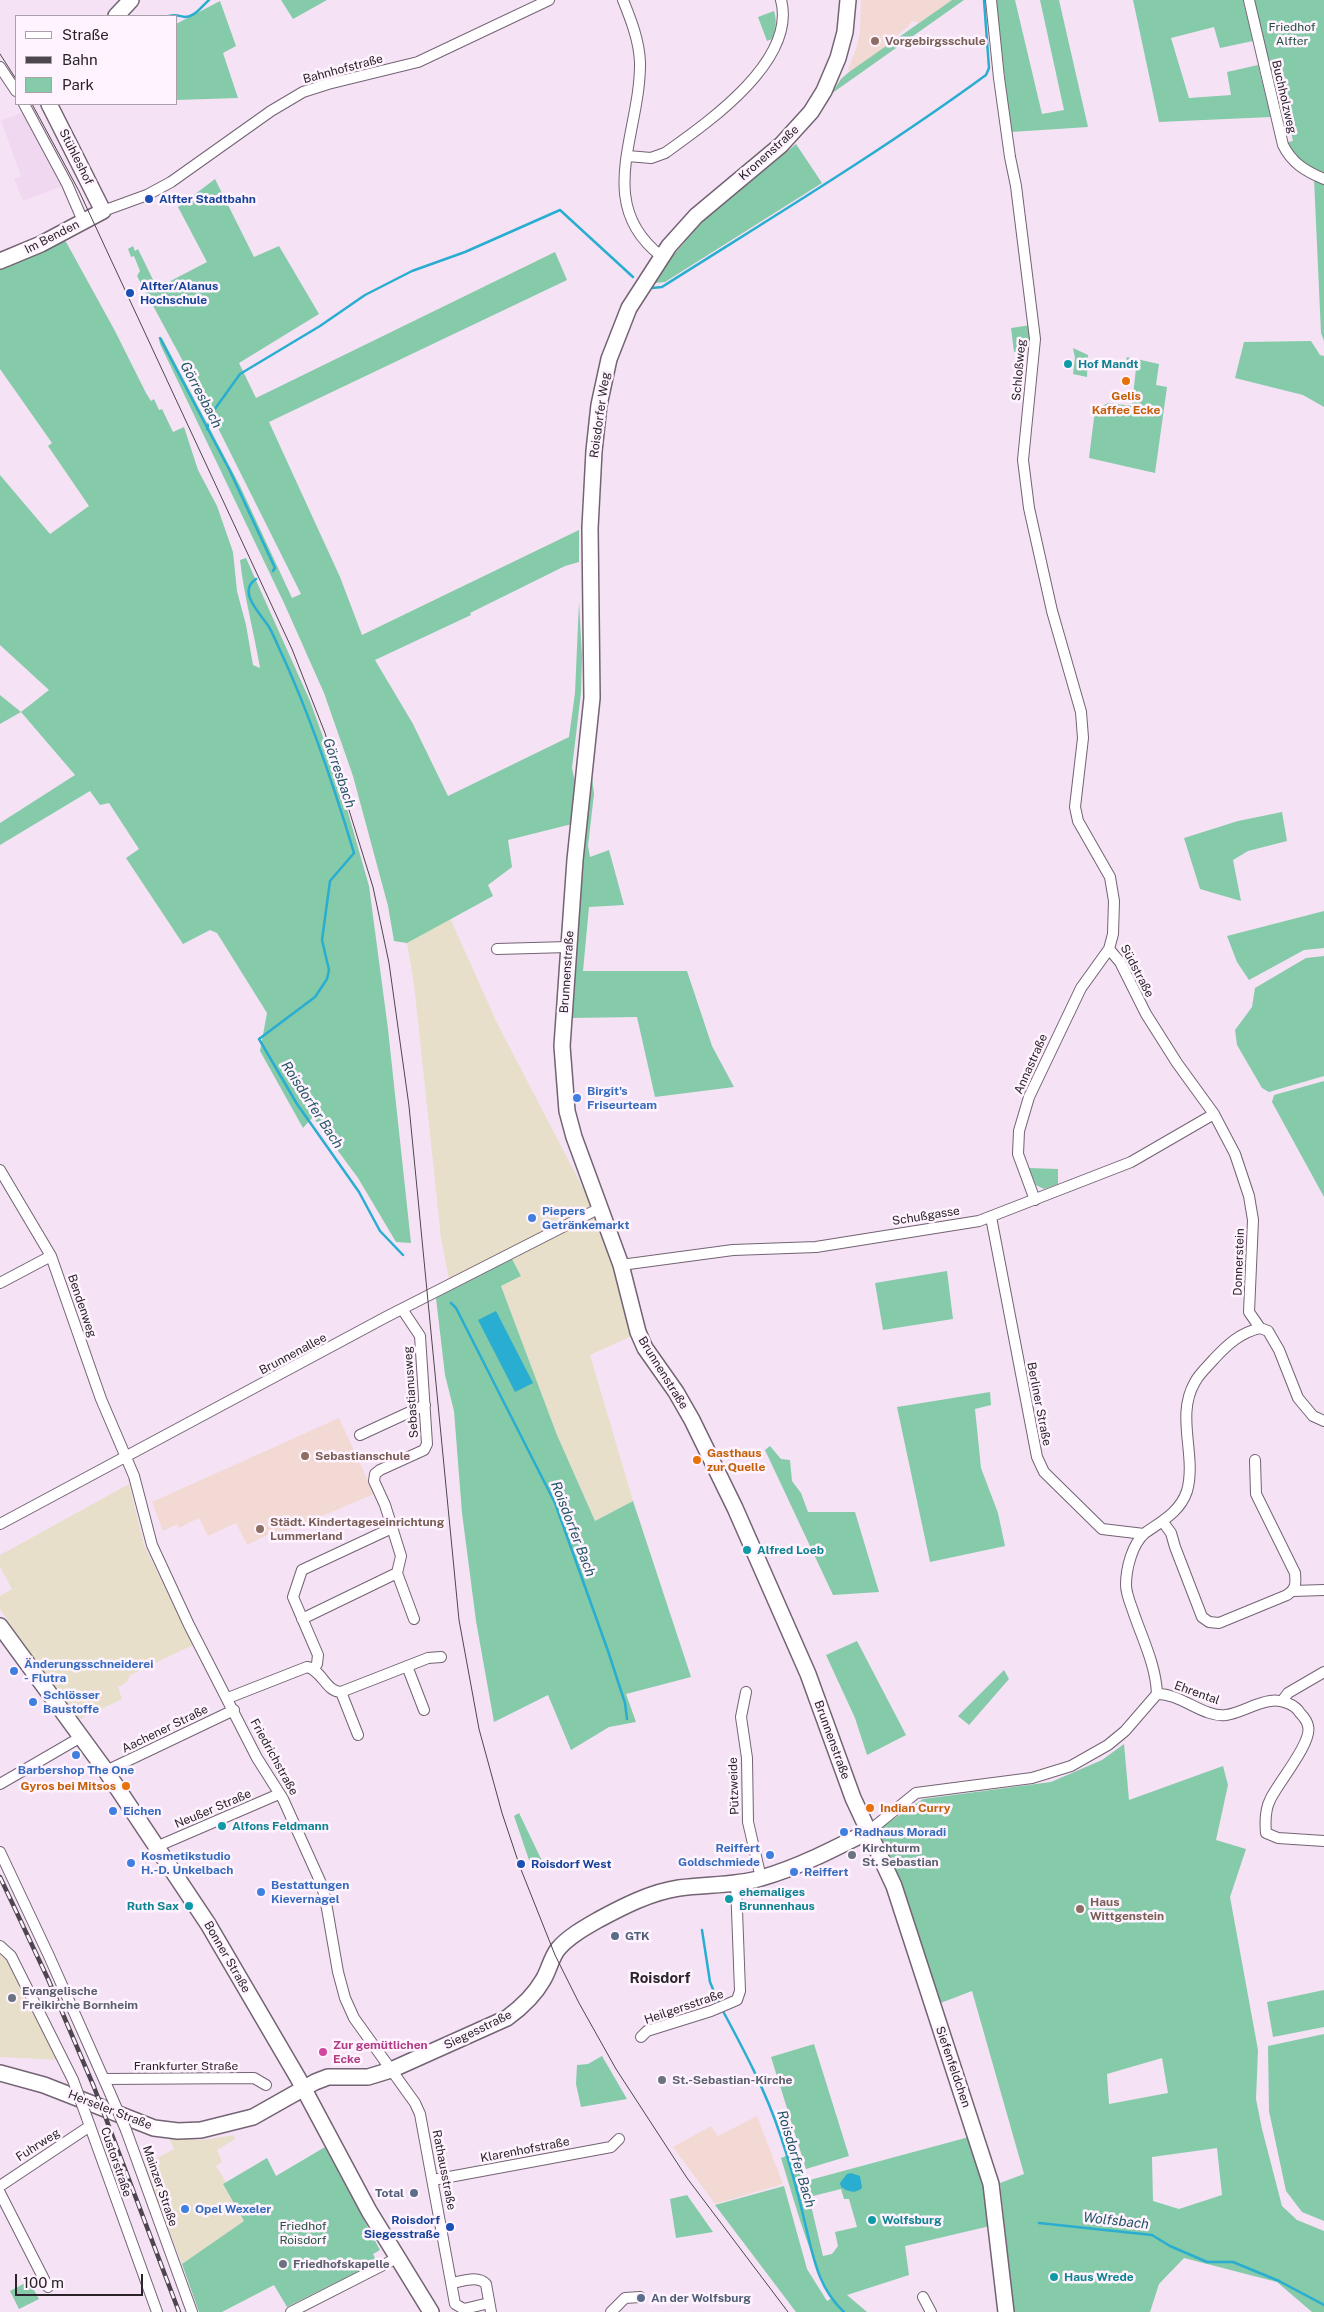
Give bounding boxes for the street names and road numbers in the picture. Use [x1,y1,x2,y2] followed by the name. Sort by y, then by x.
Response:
[301,51,385,87] street label: Bahnhofstraße
[1269,59,1299,135] street label: Buchholzweg
[736,122,802,184] street label: Kronenstraße
[56,127,96,187] street label: Stühleshof
[22,217,82,257] street label: Im Benden
[1009,338,1029,402] street label: Schloßweg
[587,371,613,459] street label: Roisdorfer Weg
[557,930,577,1014] street label: Brunnenstraße
[1117,942,1157,1000] street label: Südstraße
[1011,1032,1051,1096] street label: Annastraße
[891,1204,961,1228] street label: Schußgasse
[1231,1228,1247,1296] street label: Donnerstein
[64,1272,100,1340] street label: Bendenweg
[257,1330,329,1378] street label: Brunnenallee
[635,1334,691,1412] street label: Brunnenstraße
[401,1346,421,1438] street label: Sebastianusweg
[1024,1361,1054,1447] street label: Berliner Straße
[1172,1678,1222,1708] street label: Ehrental
[811,1699,853,1781] street label: Brunnenstraße
[120,1702,210,1756] street label: Aachener Straße
[247,1716,301,1798] street label: Friedrichstraße
[726,1757,742,1815] street label: Pützweide
[173,1786,253,1832] street label: Neußer Straße
[201,1919,253,1995] street label: Bonner Straße
[642,1987,726,2027] street label: Heilgersstraße
[442,2007,514,2053] street label: Siegesstraße
[932,2025,974,2109] street label: Siefenfeldchen
[134,2059,238,2073] street label: Frankfurter Straße
[66,2087,154,2133] street label: Herseler Straße
[97,2125,135,2199] street label: Custorstraße
[13,2126,63,2164] street label: Fuhrweg
[429,2129,459,2211] street label: Rathausstraße
[479,2134,571,2166] street label: Klarenhofstraße
[139,2144,181,2228] street label: Mainzer Straße

